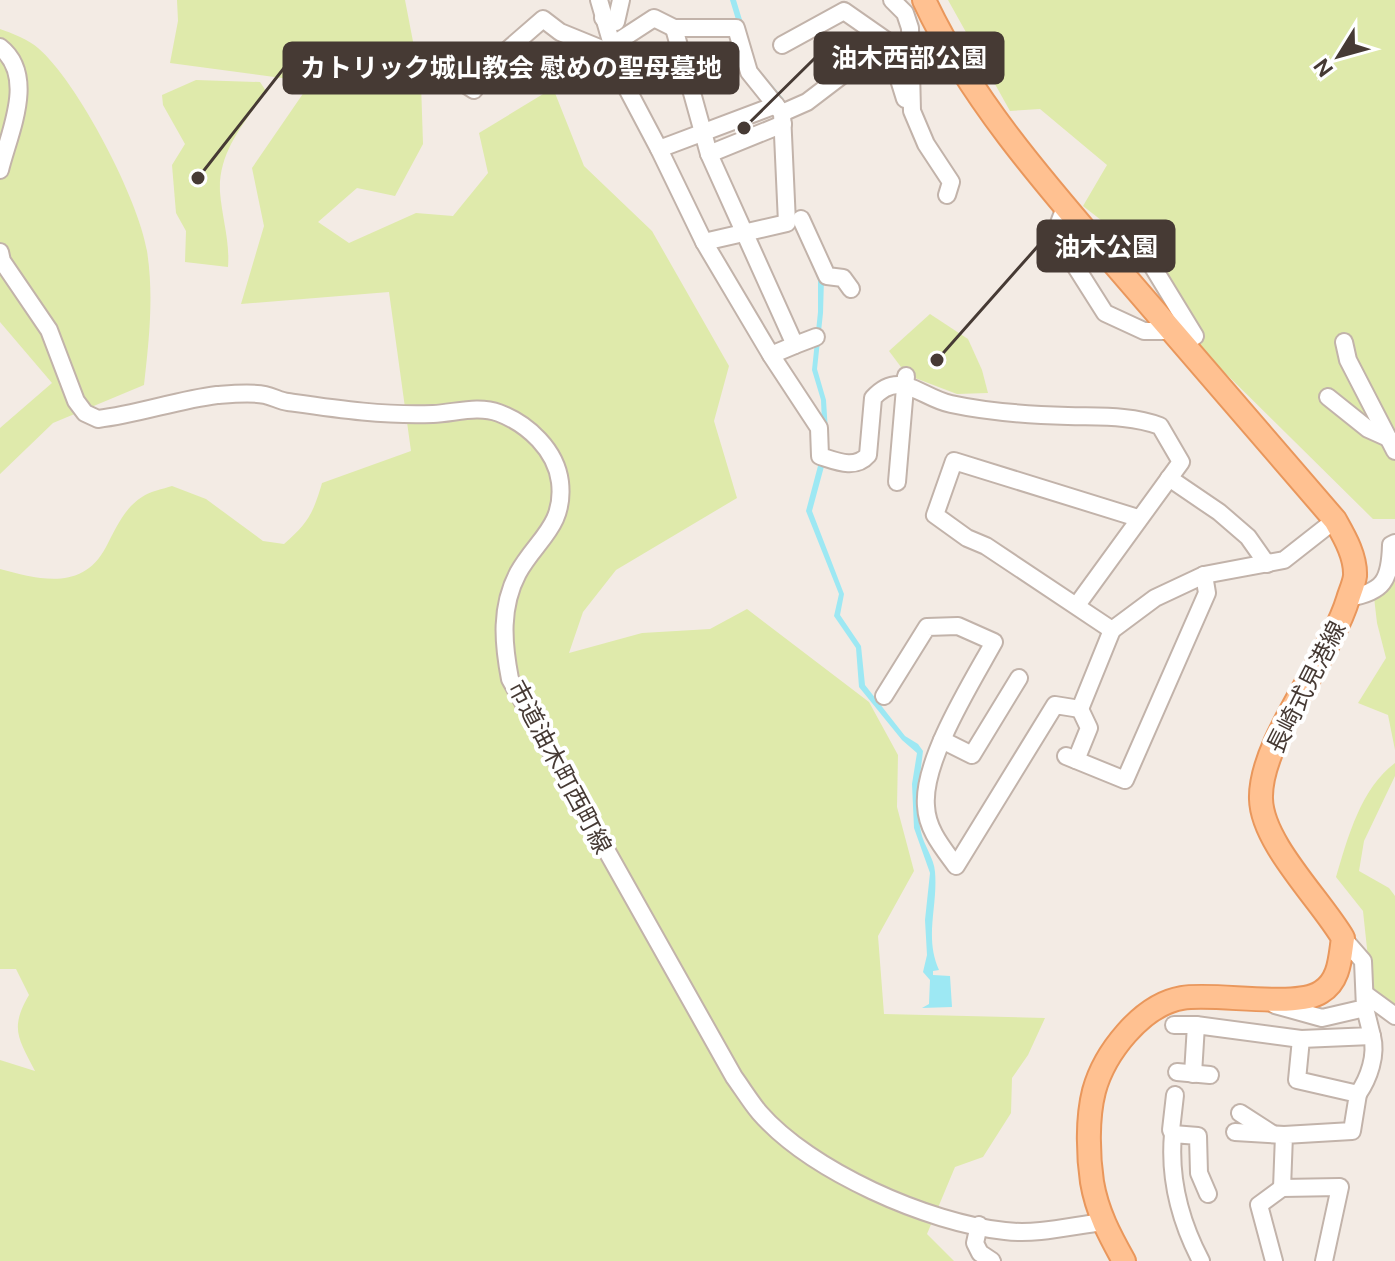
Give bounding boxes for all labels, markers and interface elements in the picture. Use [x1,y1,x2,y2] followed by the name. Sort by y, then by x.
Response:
[1299,16,1379,96] north arrow
[815,33,1003,83] callout: 油木西部公園
[831,41,987,75] text: 油木西部公園
[284,43,738,93] callout: カトリック城山教会 慰めの聖母墓地
[300,51,722,85] text: カトリック城山教会 慰めの聖母墓地
[1307,53,1340,83] text: N
[1038,221,1174,271] callout: 油木公園
[1054,230,1158,264] text: 油木公園
[1260,616,1352,758] street label: 長崎式見港線
[501,675,619,859] street label: 市道油木町西町線

